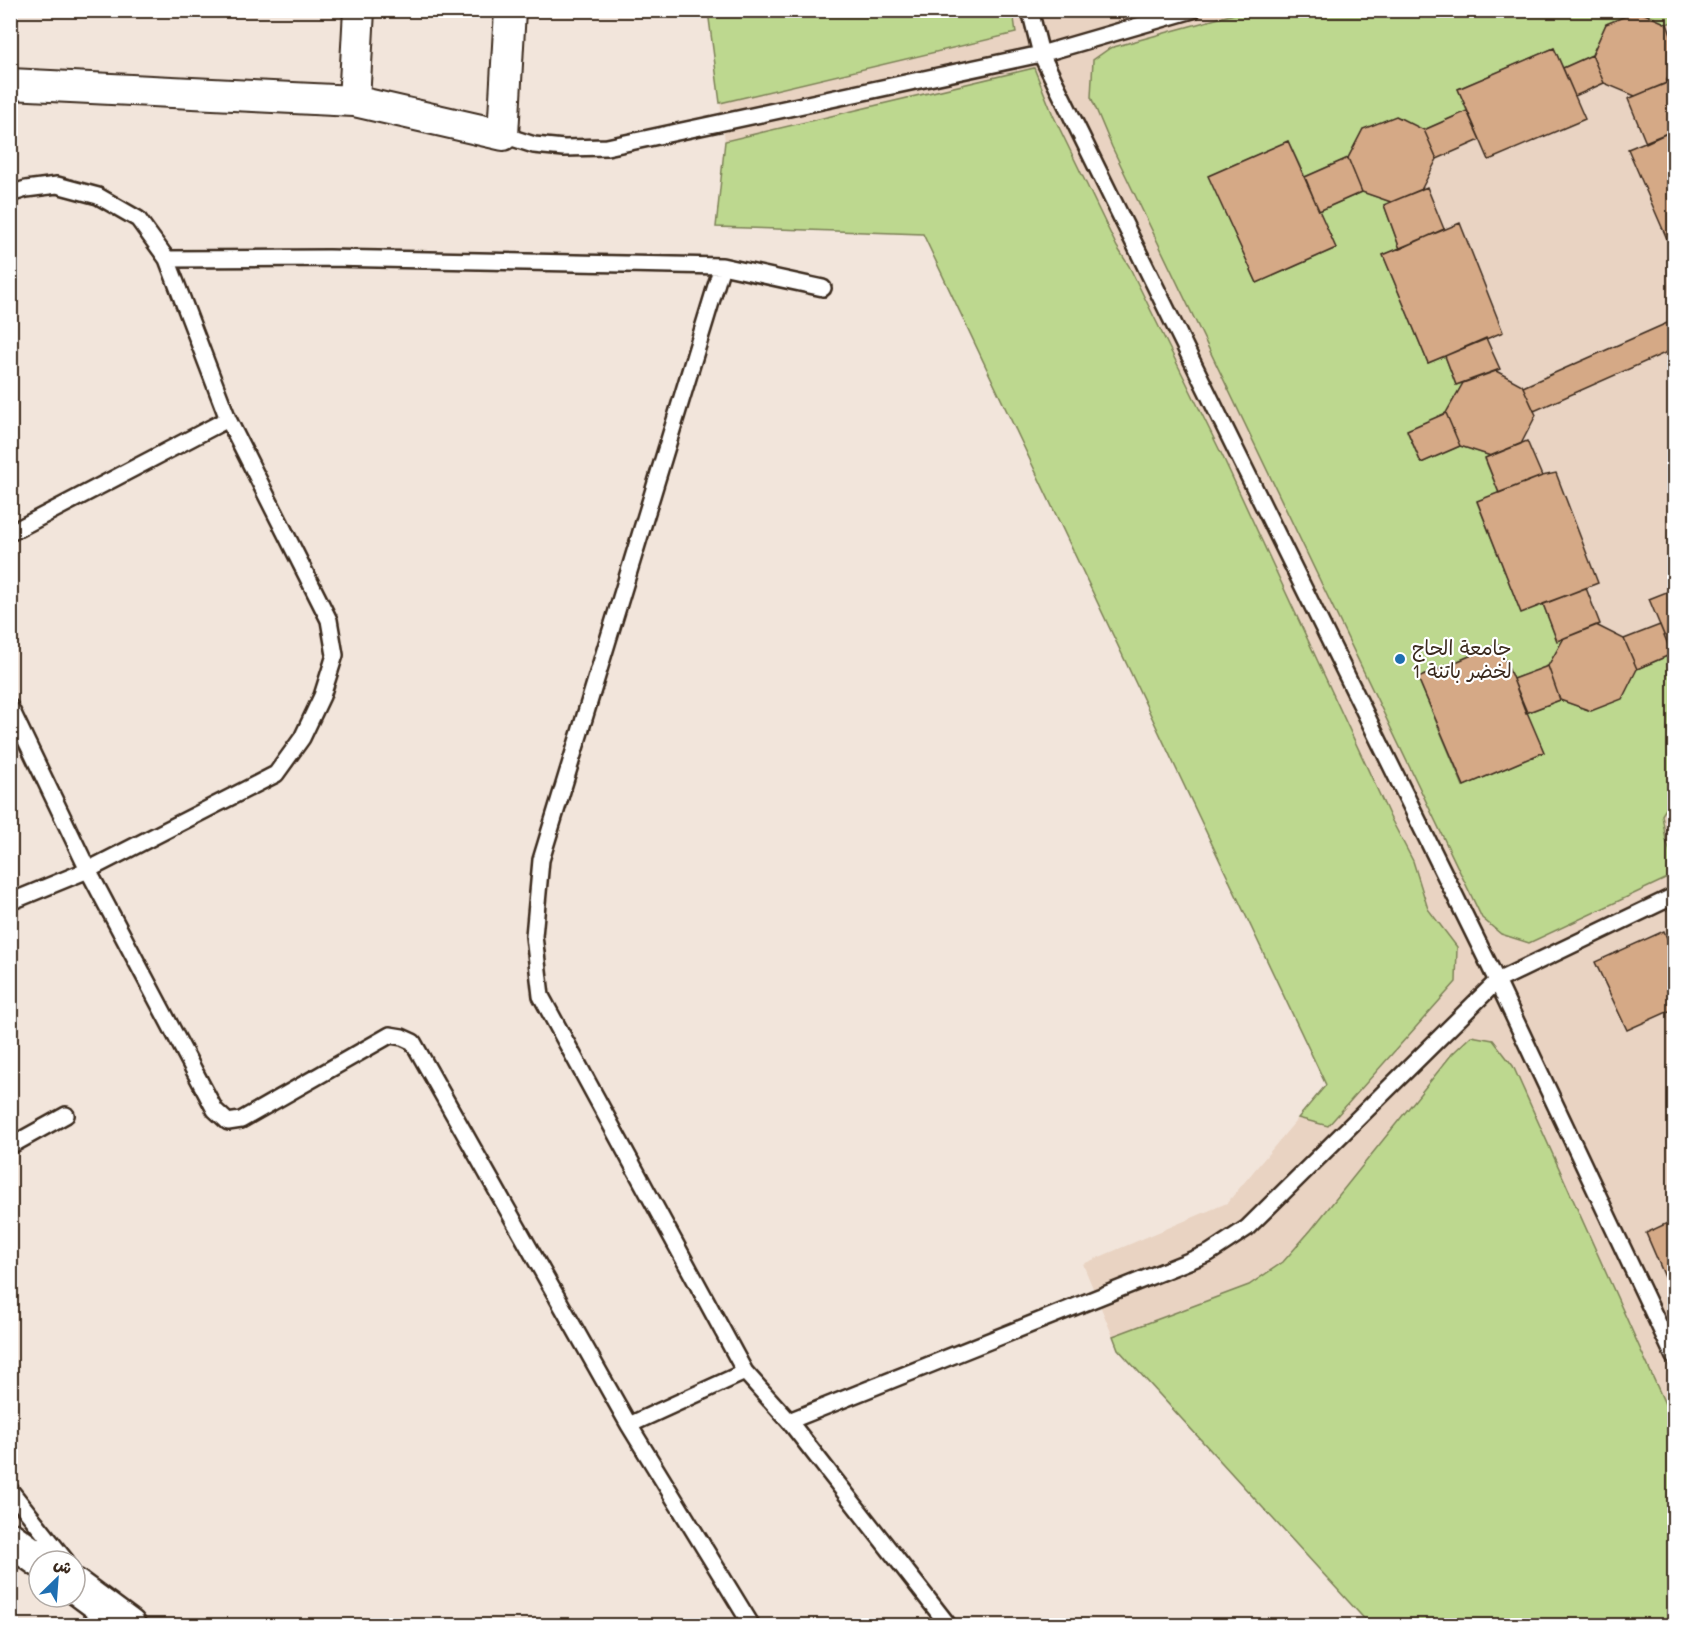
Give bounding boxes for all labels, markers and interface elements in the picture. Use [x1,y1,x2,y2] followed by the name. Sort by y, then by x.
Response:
[1412,634,1512,683] place label: جامعة الحاج لخضر باتنة 1
[1393,652,1407,666] marker: جامعة الحاج لخضر باتنة 1
[27,1549,87,1609] north arrow
[51,1552,76,1578] text: ش

